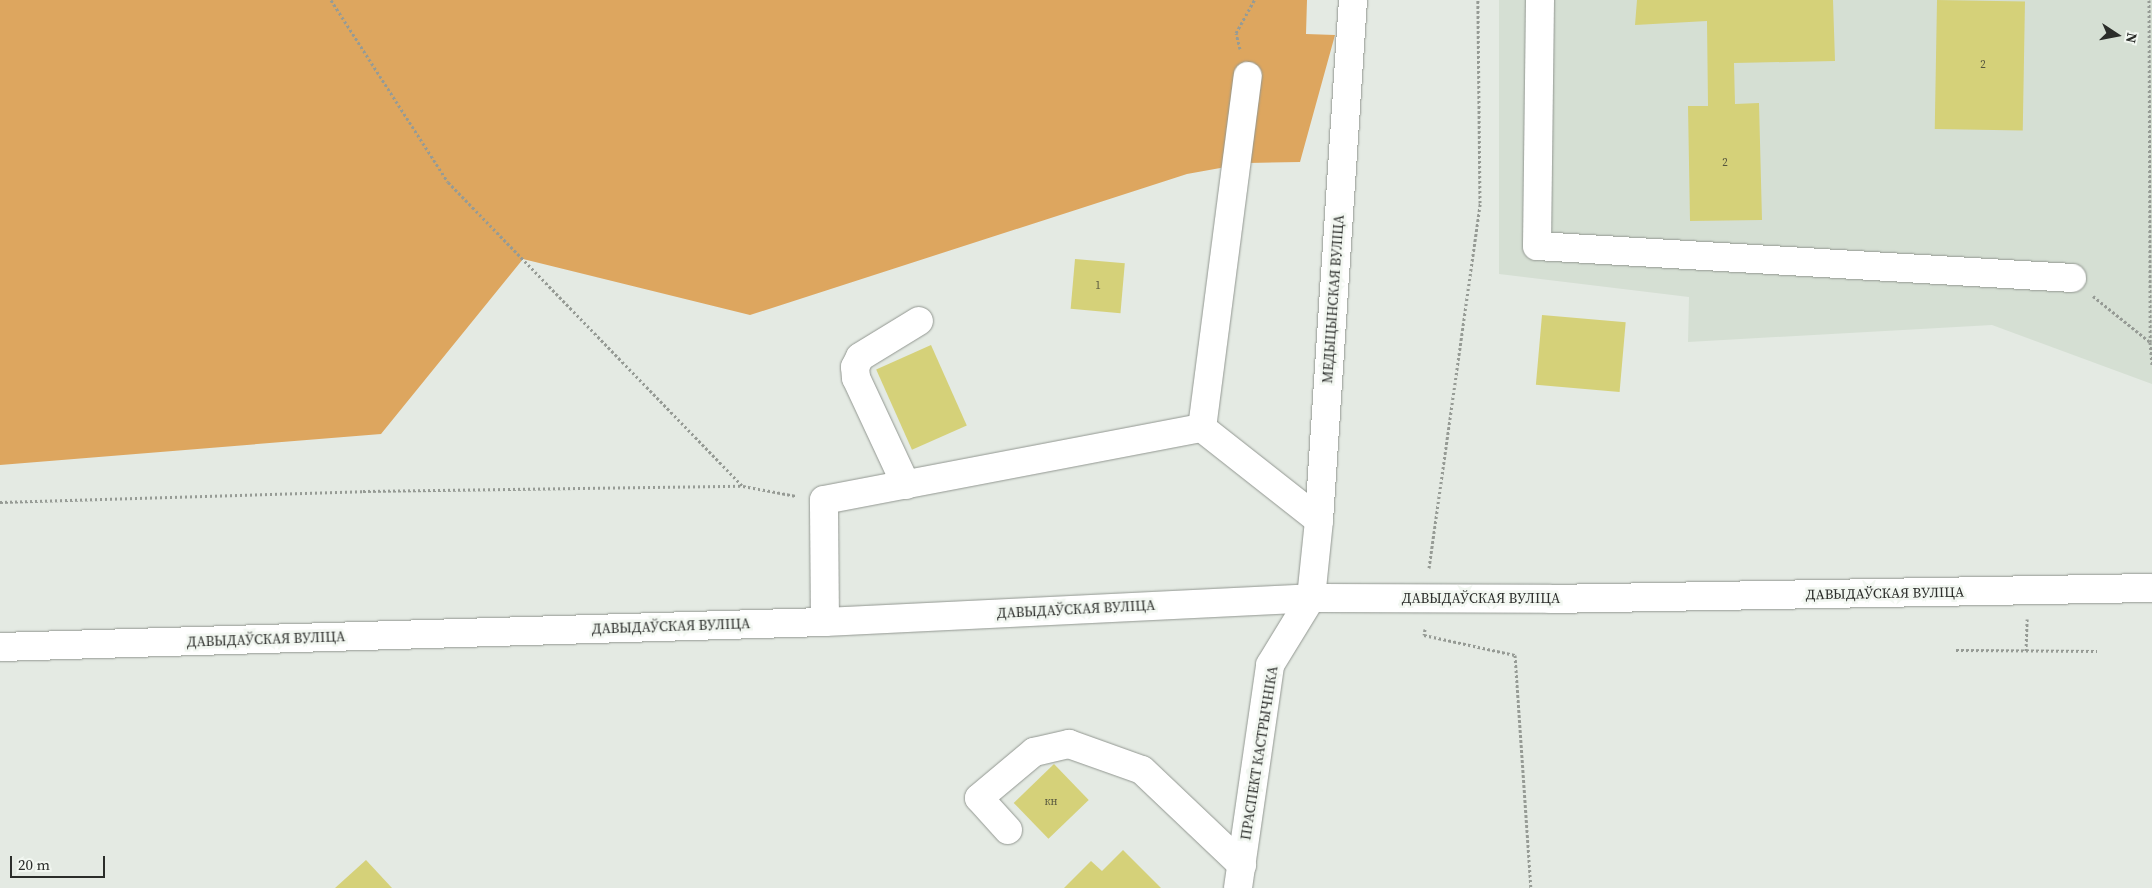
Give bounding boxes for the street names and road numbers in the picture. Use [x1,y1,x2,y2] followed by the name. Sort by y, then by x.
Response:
[1319,214,1347,384] street label: МЕДЫЦЫНСКАЯ ВУЛІЦА
[1806,583,1964,603] street label: ДАВЫДАЎСКАЯ ВУЛІЦА
[1402,590,1560,606] street label: ДАВЫДАЎСКАЯ ВУЛІЦА
[996,596,1156,622] street label: ДАВЫДАЎСКАЯ ВУЛІЦА
[591,615,751,637] street label: ДАВЫДАЎСКАЯ ВУЛІЦА
[186,628,346,650] street label: ДАВЫДАЎСКАЯ ВУЛІЦА
[1237,665,1281,841] street label: ПРАСПЕКТ КАСТРЫЧНІКА

